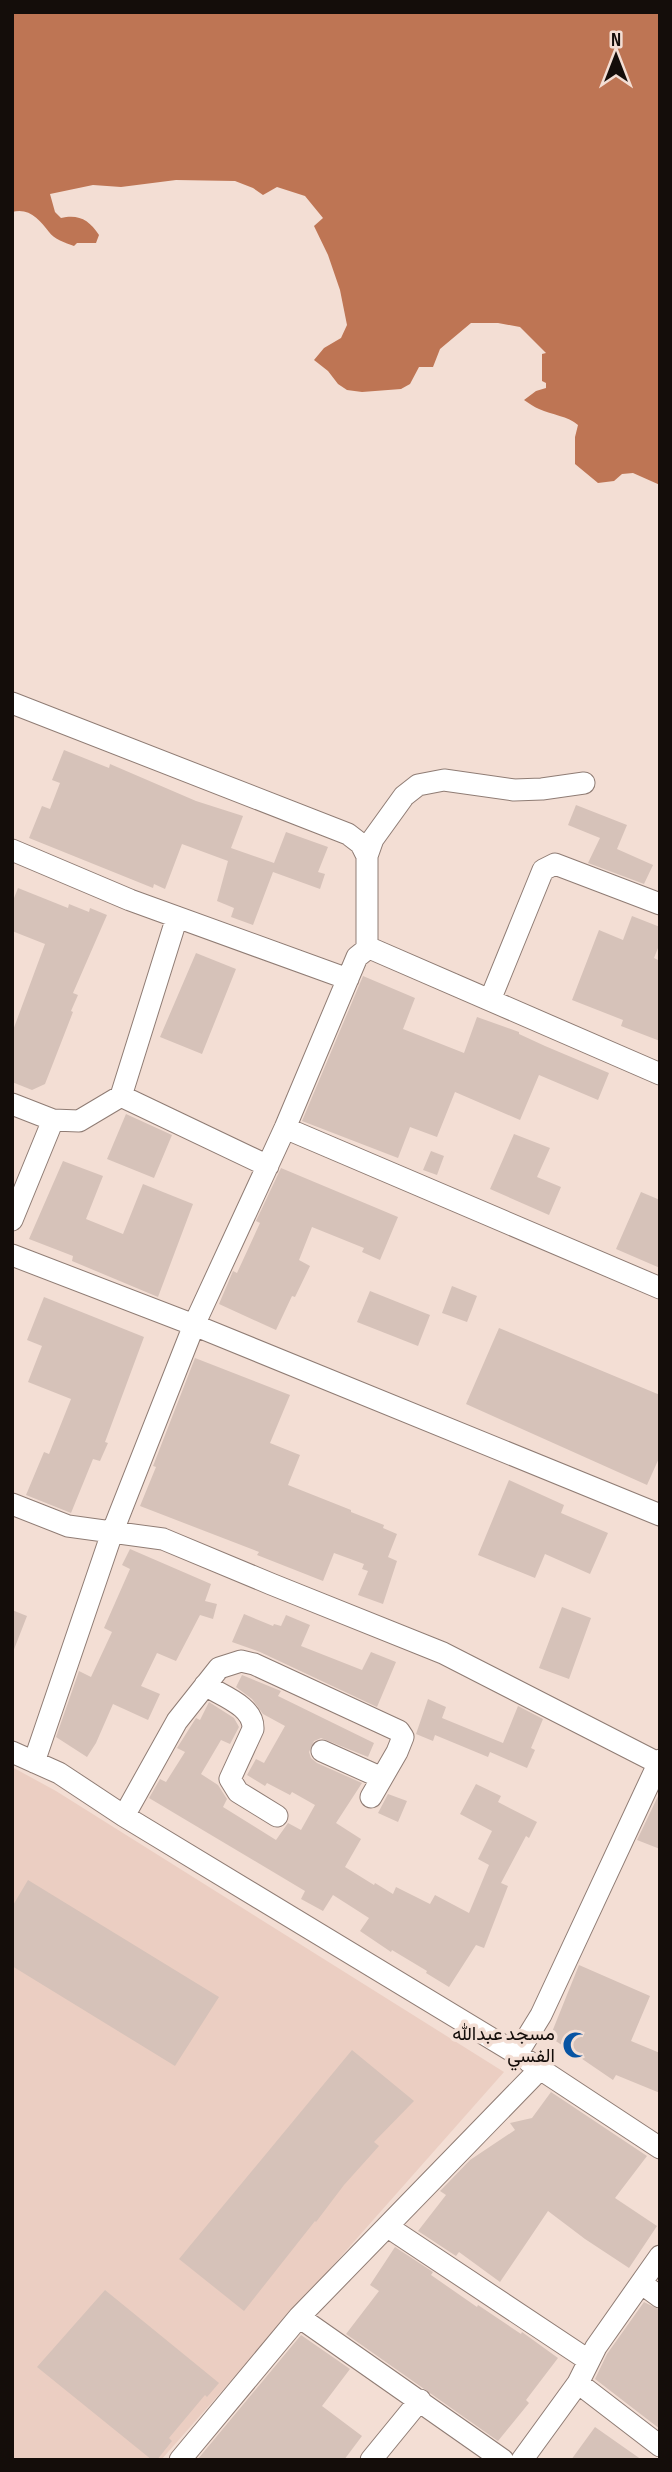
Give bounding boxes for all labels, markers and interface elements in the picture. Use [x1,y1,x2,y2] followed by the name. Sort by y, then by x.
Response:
[581,21,651,91] north arrow
[611,29,621,52] text: N
[452,2023,555,2071] place label: مسجد عبدالله الفسي
[561,2030,591,2060] mosque icon: مسجد عبدالله الفسي

